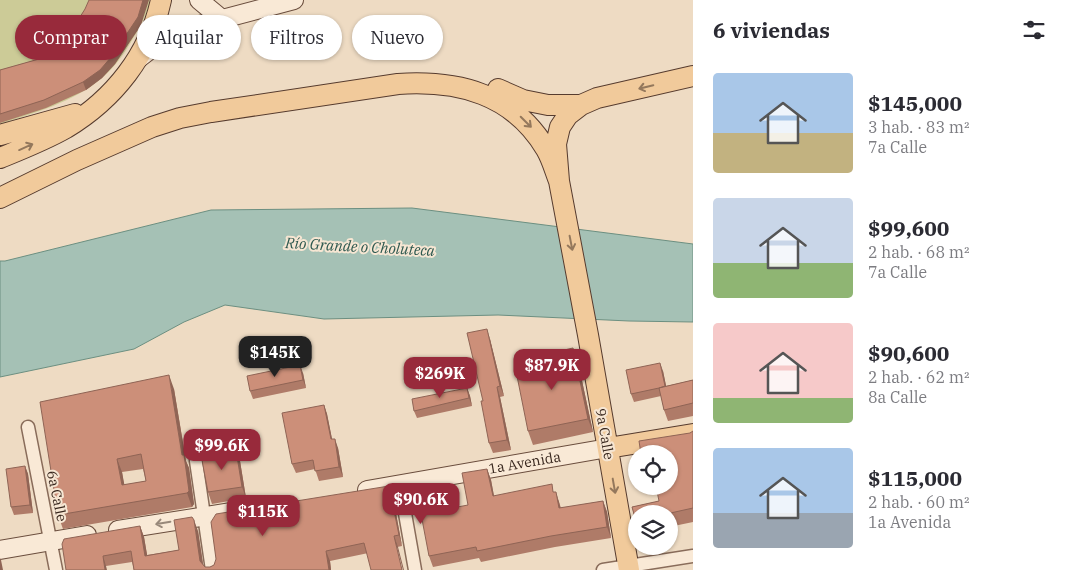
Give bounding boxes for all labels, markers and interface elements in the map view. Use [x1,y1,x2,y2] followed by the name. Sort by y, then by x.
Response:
[15,15,127,60] chip: Comprar
[137,15,241,60] chip: Alquilar
[251,15,342,60] chip: Filtros
[352,15,443,60] chip: Nuevo
[713,16,830,44] text: 6 viviendas
[1020,16,1048,44] icon: filters
[638,83,654,92] one-way arrow
[868,89,962,117] text: $145,000
[753,93,813,153] icon: home
[520,116,532,128] one-way arrow
[868,117,970,137] text: 3 hab. · 83 m²
[868,137,927,157] text: 7a Calle
[18,142,33,151] one-way arrow
[868,214,949,242] text: $99,600
[753,218,813,278] icon: home
[284,233,436,260] water label: Río Grande o Choluteca
[566,235,576,251] one-way arrow
[868,242,970,262] text: 2 hab. · 68 m²
[868,262,927,282] text: 7a Calle
[240,336,310,378] pin: $145K
[868,339,949,367] text: $90,600
[250,342,300,362] text: $145K
[753,343,813,403] icon: home
[511,348,593,391] pin: $87.9K
[524,355,580,375] text: $87.9K
[405,356,475,399] pin: $269K
[415,363,465,383] text: $269K
[868,367,970,387] text: 2 hab. · 62 m²
[868,387,927,407] text: 8a Calle
[592,407,618,461] street label: 9a Calle
[181,428,263,471] pin: $99.6K
[194,435,250,455] text: $99.6K
[628,445,678,555] map controls
[628,445,678,495] button: locate
[487,447,562,478] street label: 1a Avenida
[868,464,962,492] text: $115,000
[753,468,813,528] icon: home
[43,469,71,523] street label: 6a Calle
[610,478,620,494] one-way arrow
[380,482,462,525] pin: $90.6K
[393,489,449,509] text: $90.6K
[868,492,970,512] text: 2 hab. · 60 m²
[228,494,298,537] pin: $115K
[238,501,288,521] text: $115K
[628,505,678,555] button: layers
[868,512,951,532] text: 1a Avenida
[155,518,171,528] one-way arrow

